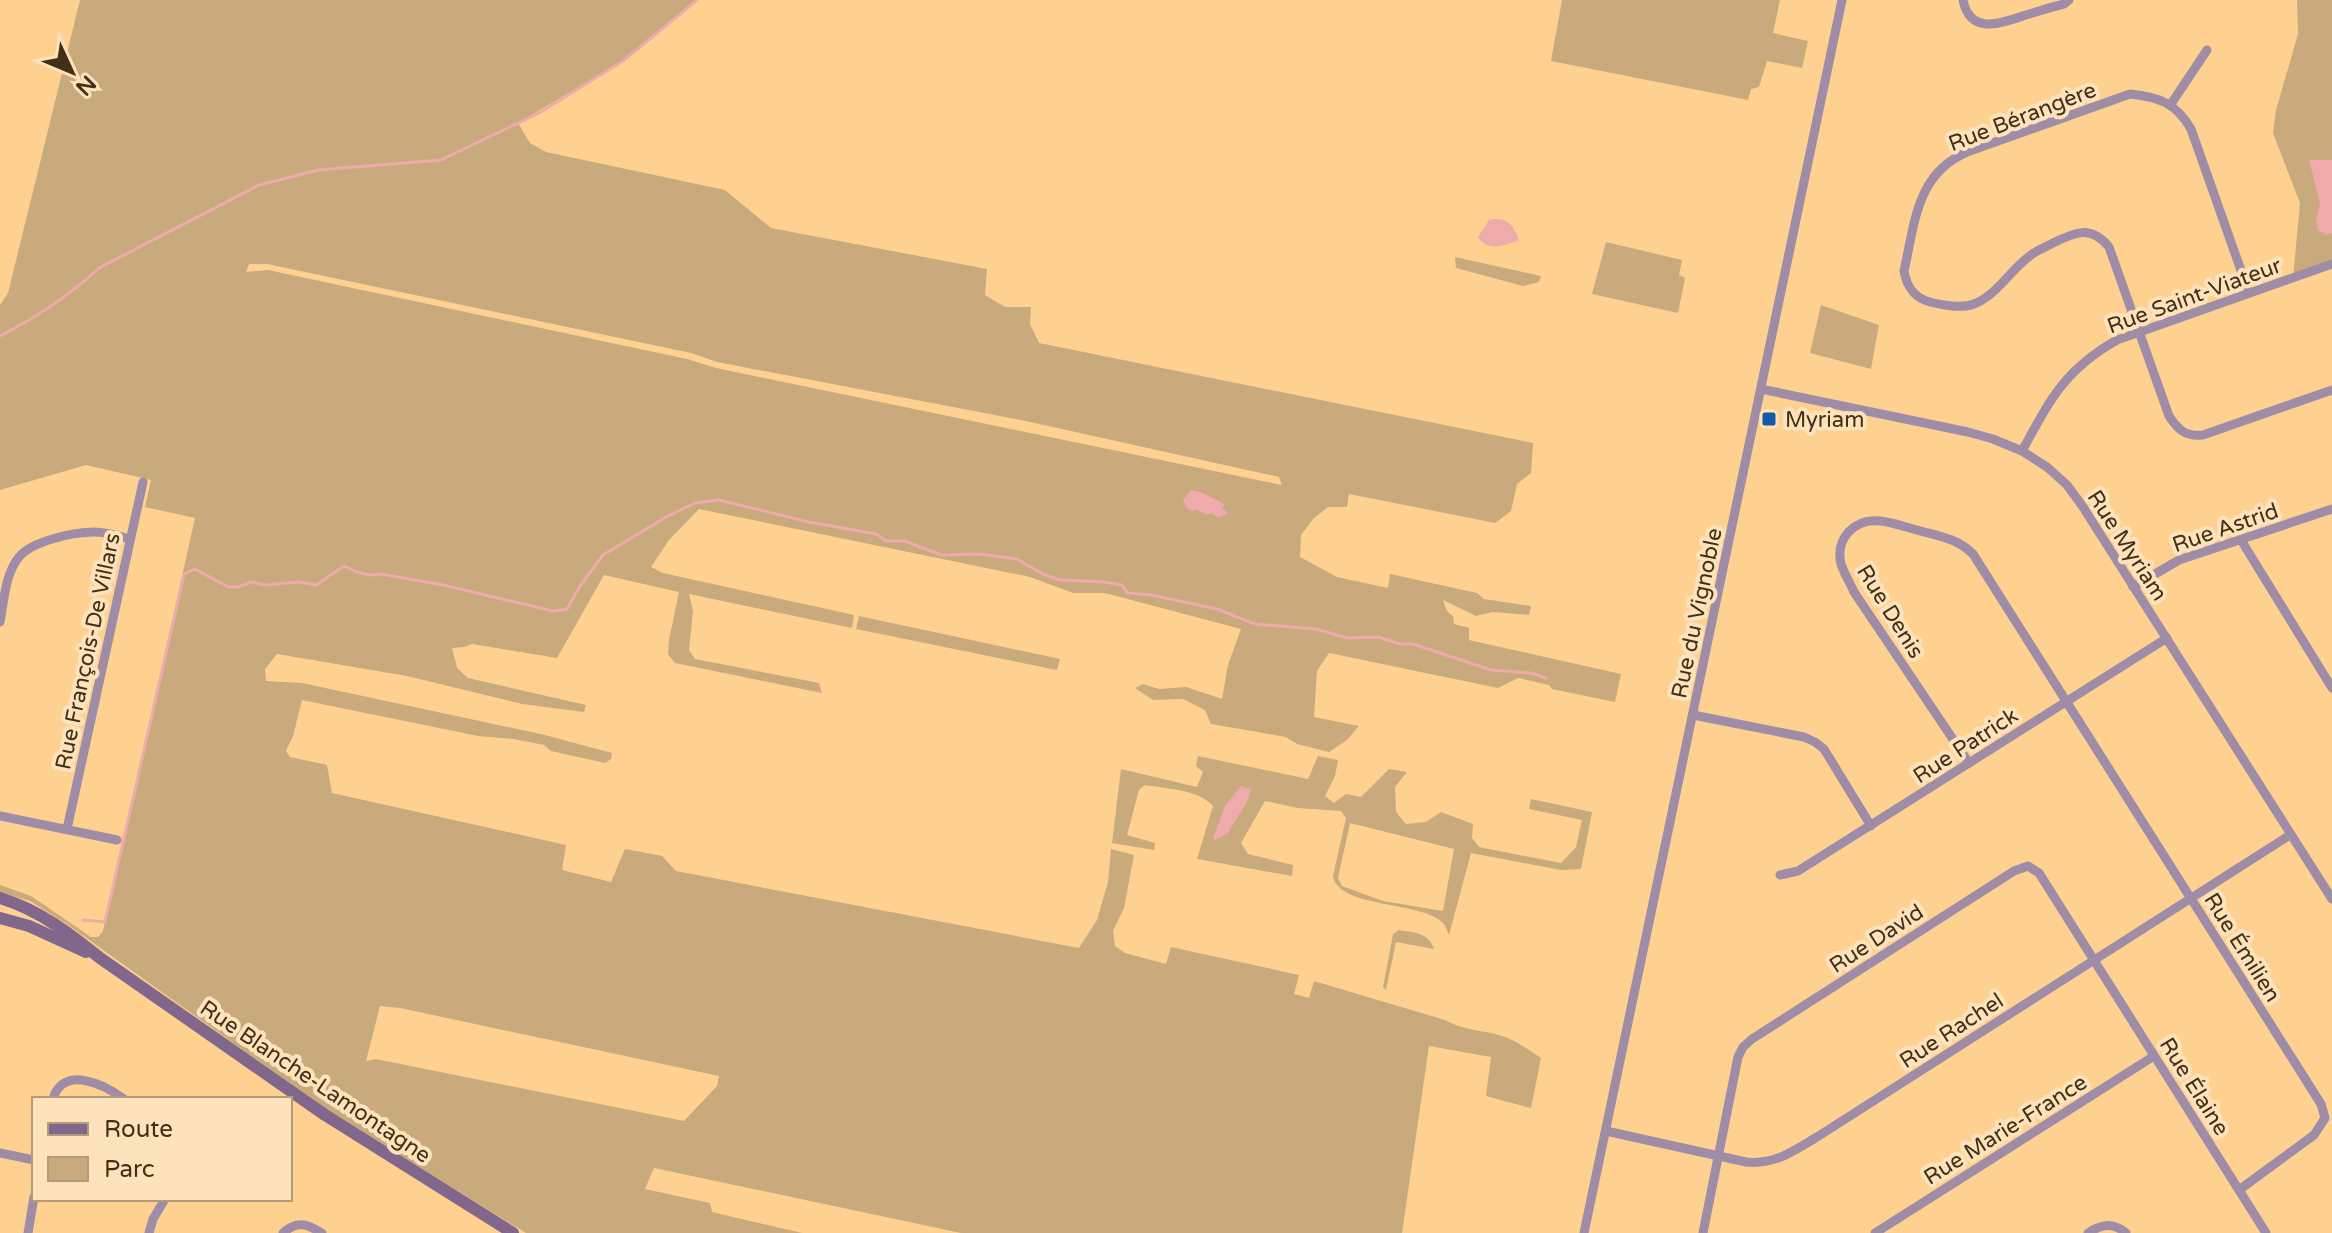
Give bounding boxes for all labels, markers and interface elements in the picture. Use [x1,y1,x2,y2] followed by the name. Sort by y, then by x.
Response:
[32,32,112,112] north arrow
[70,70,101,101] text: N
[1945,77,2100,157] street label: Rue Bérangère
[2104,252,2286,340] street label: Rue Saint-Viateur
[1785,407,1864,433] place label: Myriam
[1760,410,1778,428] marker: Myriam
[2082,485,2173,606] street label: Rue Myriam
[2169,498,2282,558] street label: Rue Astrid
[1666,526,1728,701] street label: Rue du Vignoble
[50,530,126,772] street label: Rue François-De Villars
[1851,560,1929,663] street label: Rue Denis
[1908,702,2023,789] street label: Rue Patrick
[2198,888,2287,1007] street label: Rue Émilien
[1825,899,1928,979] street label: Rue David
[1895,988,2008,1074] street label: Rue Rachel
[195,995,436,1169] street label: Rue Blanche-Lamontagne
[2154,1032,2235,1140] street label: Rue Élaine
[1919,1069,2092,1190] street label: Rue Marie-France
[32,1097,292,1201] legend
[104,1115,173,1144] text: Route
[104,1155,155,1184] text: Parc

